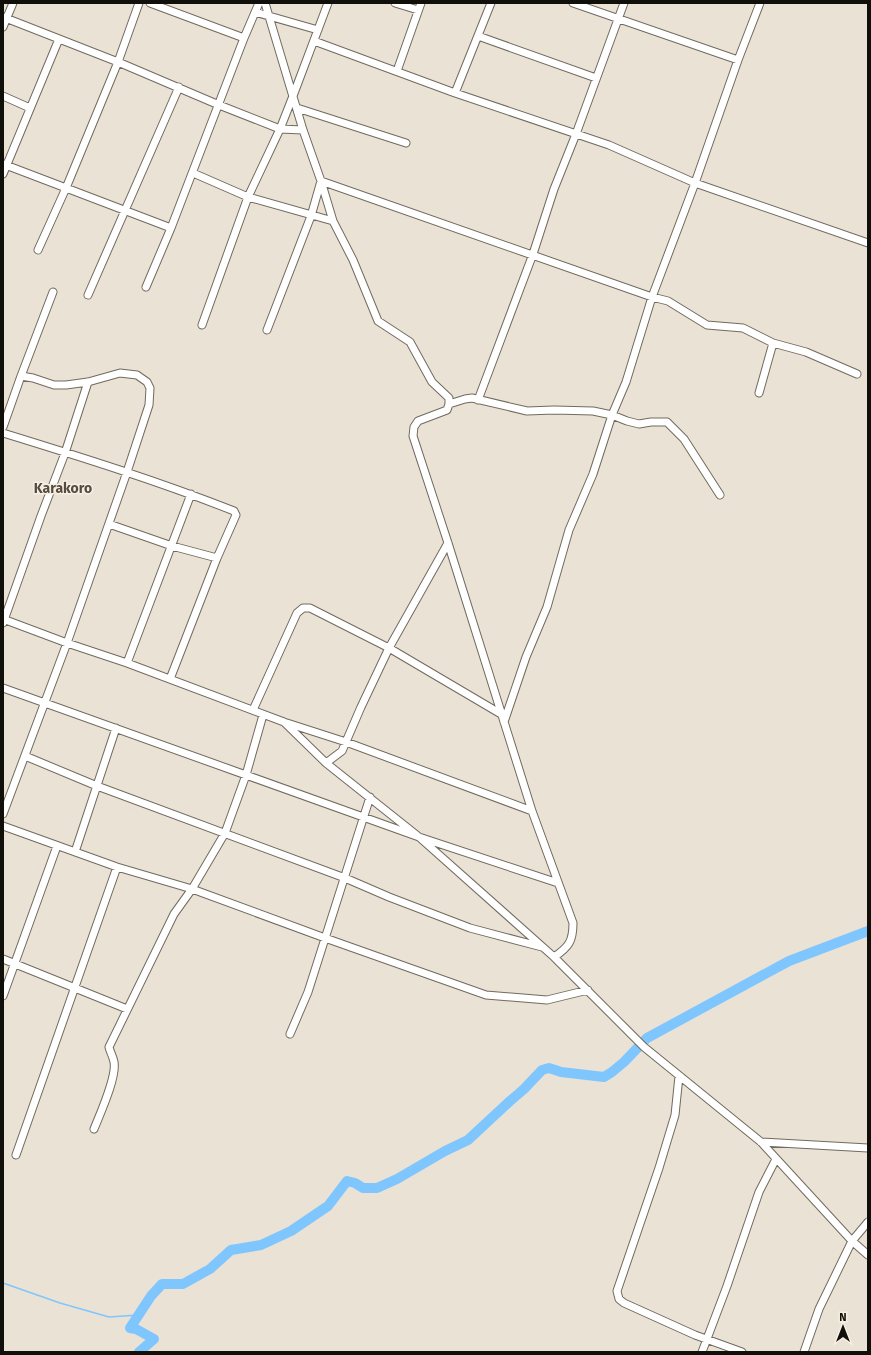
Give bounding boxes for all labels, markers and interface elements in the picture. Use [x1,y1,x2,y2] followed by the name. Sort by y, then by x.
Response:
[34,480,92,497] district label: Karakoro
[823,1307,863,1347] north arrow
[839,1311,847,1324] text: N

